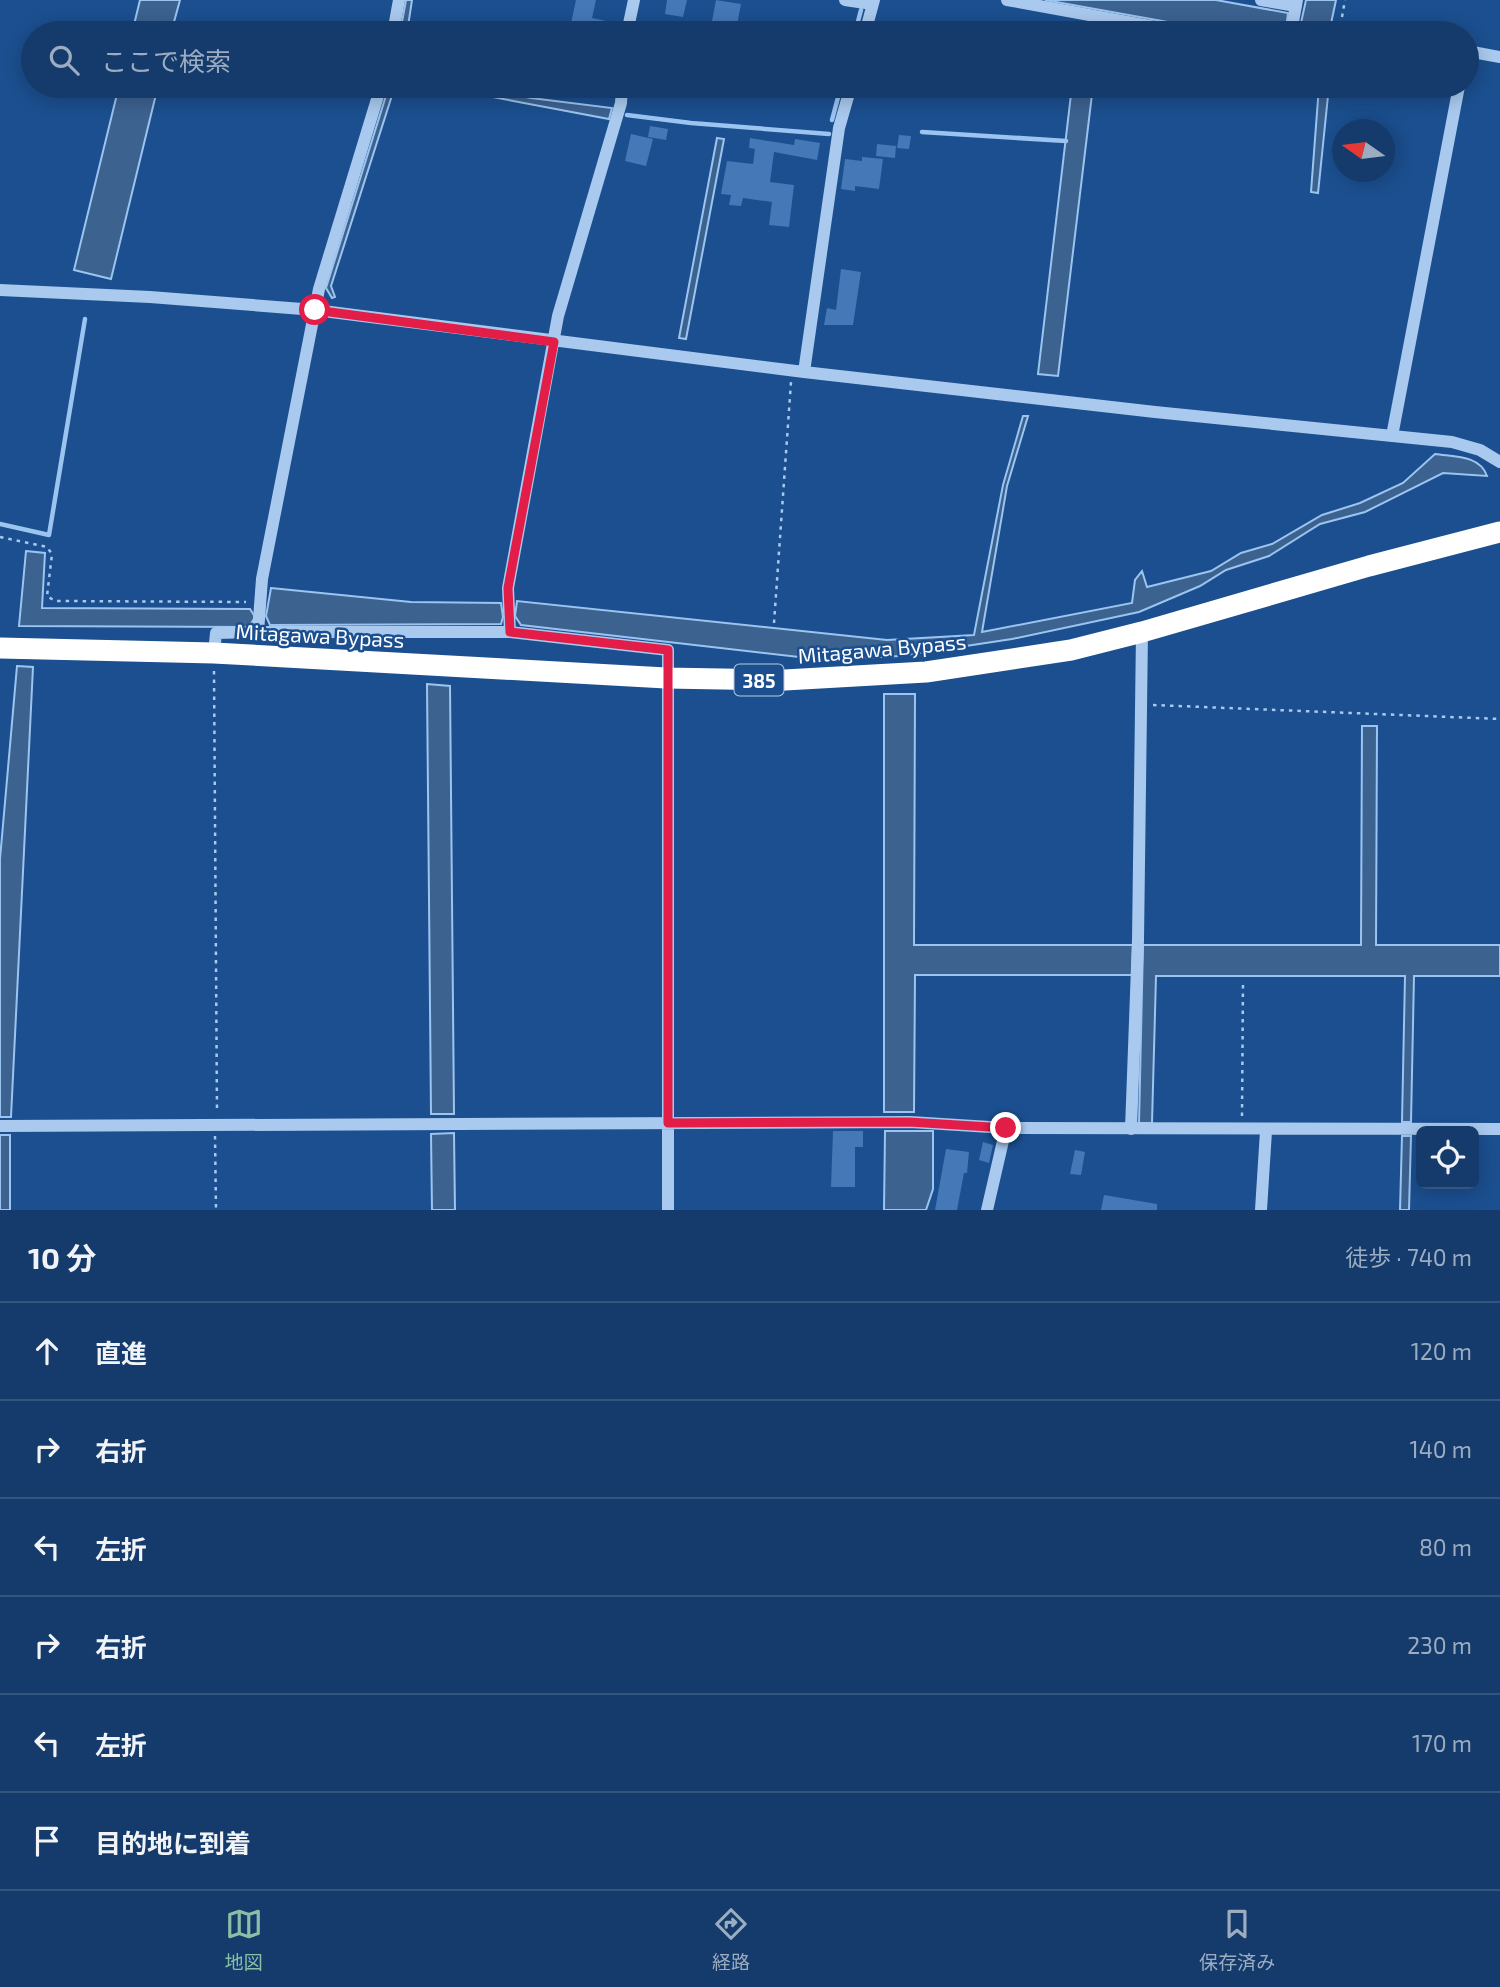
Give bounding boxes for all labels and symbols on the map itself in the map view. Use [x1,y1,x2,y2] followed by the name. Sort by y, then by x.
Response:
[1332,119,1395,182] north arrow
[299,294,330,325] route start
[235,618,405,652] street label: Mitagawa Bypass
[797,628,967,668] street label: Mitagawa Bypass
[734,664,784,695] road number: 385
[990,1112,1021,1143] route end

